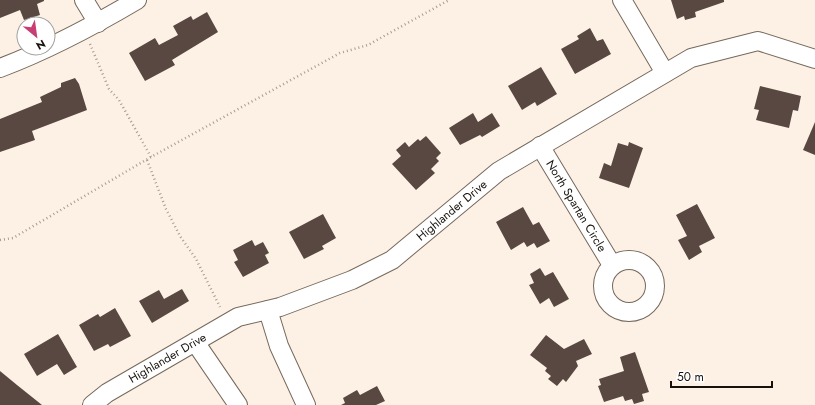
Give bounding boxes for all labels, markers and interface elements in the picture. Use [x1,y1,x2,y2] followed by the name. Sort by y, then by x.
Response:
[16,16,56,56] north arrow
[33,36,49,54] text: N
[541,156,611,255] street label: North Spartan Circle
[412,176,491,245] street label: Highlander Drive
[125,328,210,388] street label: Highlander Drive
[671,363,772,389] scale bar
[677,368,704,386] text: 50 m

